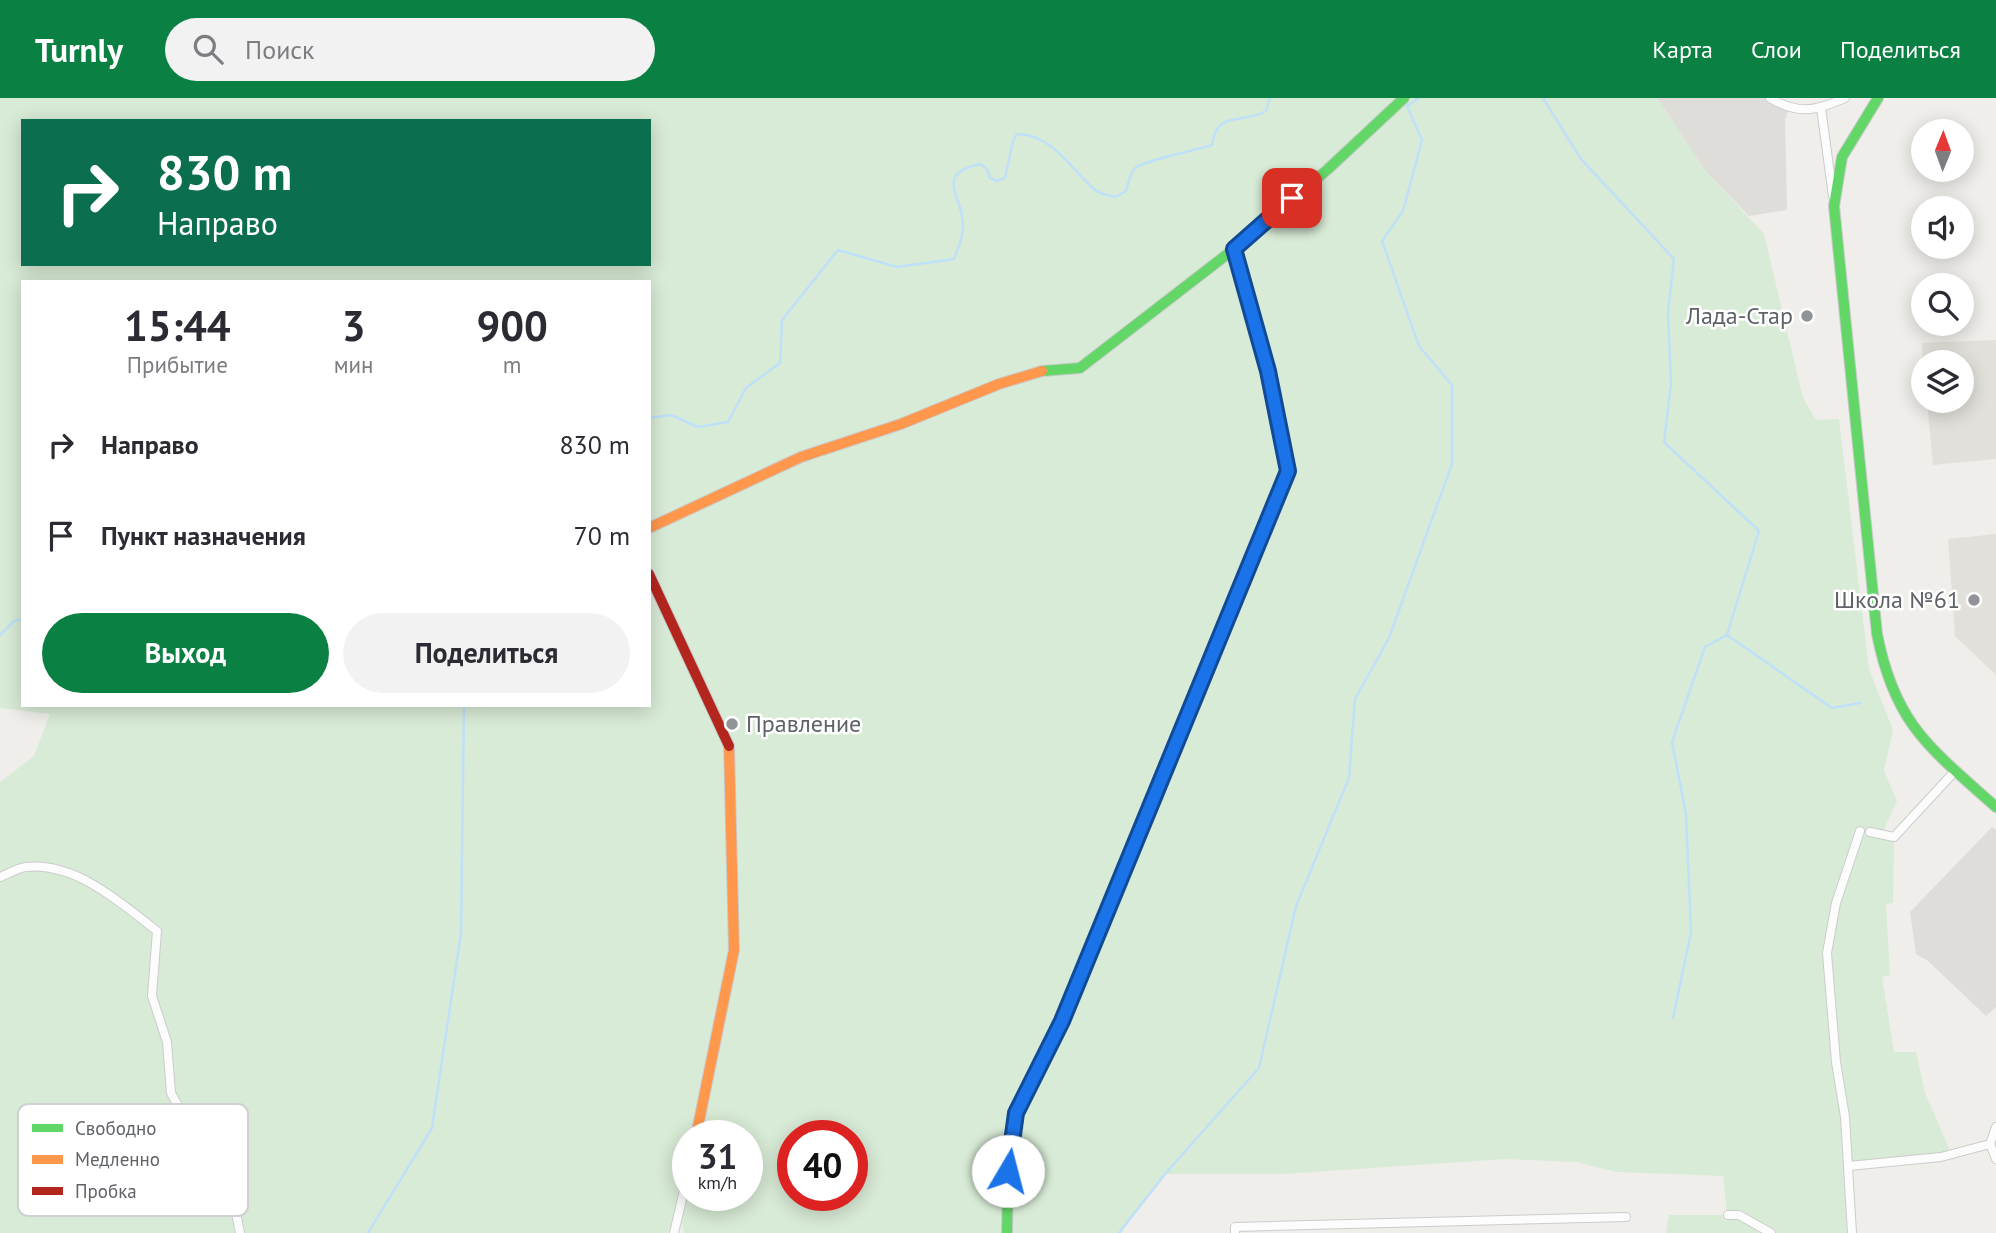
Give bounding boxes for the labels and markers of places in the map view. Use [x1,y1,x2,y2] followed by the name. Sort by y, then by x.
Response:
[1262,168,1322,228] pin
[1685,300,1793,331] place label: Лада-Стар
[1799,308,1815,324] marker: Лада-Стар
[1834,584,1960,615] place label: Школа №61
[1966,592,1982,608] marker: Школа №61
[746,708,861,739] place label: Правление
[724,716,740,732] marker: Правление

